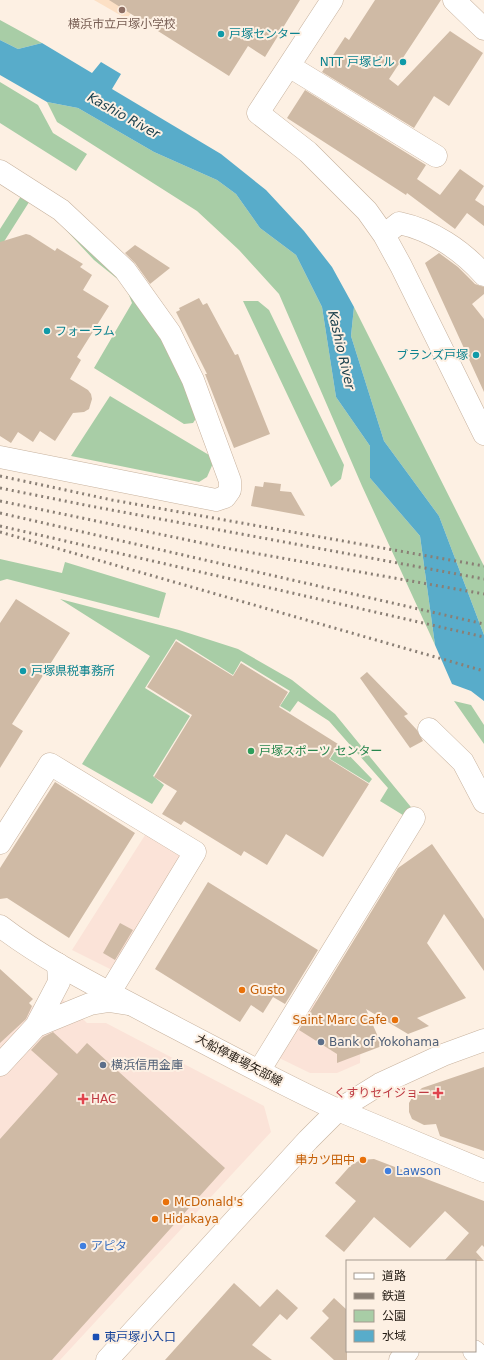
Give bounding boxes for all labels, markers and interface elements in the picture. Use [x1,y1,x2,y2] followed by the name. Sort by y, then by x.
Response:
[117,5,127,15] marker: 横浜市立戸塚小学校
[68,17,176,31] place label: 横浜市立戸塚小学校
[229,27,301,41] place label: 戸塚センター
[216,29,226,39] marker: 戸塚センター
[320,55,395,69] place label: NTT 戸塚ビル
[398,57,408,67] marker: NTT 戸塚ビル
[85,89,164,142] water label: Kashio River
[325,309,358,393] water label: Kashio River
[55,324,115,338] place label: フォーラム
[42,326,52,336] marker: フォーラム
[396,348,468,362] place label: ブランズ戸塚
[471,350,481,360] marker: ブランズ戸塚
[31,664,115,678] place label: 戸塚県税事務所
[18,666,28,676] marker: 戸塚県税事務所
[259,744,383,758] place label: 戸塚スポーツ センター
[246,746,256,756] marker: 戸塚スポーツ センター
[250,983,285,997] place label: Gusto
[237,985,247,995] marker: Gusto
[292,1013,387,1027] place label: Saint Marc Cafe
[390,1015,400,1025] marker: Saint Marc Cafe
[193,1031,285,1089] street label: 大船停車場矢部線
[329,1035,439,1049] place label: Bank of Yokohama
[316,1037,326,1047] marker: Bank of Yokohama
[111,1058,183,1072] place label: 横浜信用金庫
[98,1060,108,1070] marker: 横浜信用金庫
[334,1086,430,1100] place label: くすりセイジョー
[433,1088,443,1098] marker: くすりセイジョー
[91,1092,116,1106] place label: HAC
[78,1094,88,1104] marker: HAC
[295,1153,355,1167] place label: 串カツ田中
[358,1155,368,1165] marker: 串カツ田中
[396,1164,441,1178] place label: Lawson
[383,1166,393,1176] marker: Lawson
[174,1195,243,1209] place label: McDonald's
[161,1197,171,1207] marker: McDonald's
[163,1212,219,1226] place label: Hidakaya
[150,1214,160,1224] marker: Hidakaya
[91,1239,127,1253] place label: アピタ
[78,1241,88,1251] marker: アピタ
[346,1260,476,1352] legend
[382,1269,406,1283] text: 道路
[382,1289,406,1303] text: 鉄道
[382,1309,406,1323] text: 公園
[382,1329,406,1343] text: 水域
[104,1330,176,1344] place label: 東戸塚小入口
[91,1332,101,1342] marker: 東戸塚小入口

